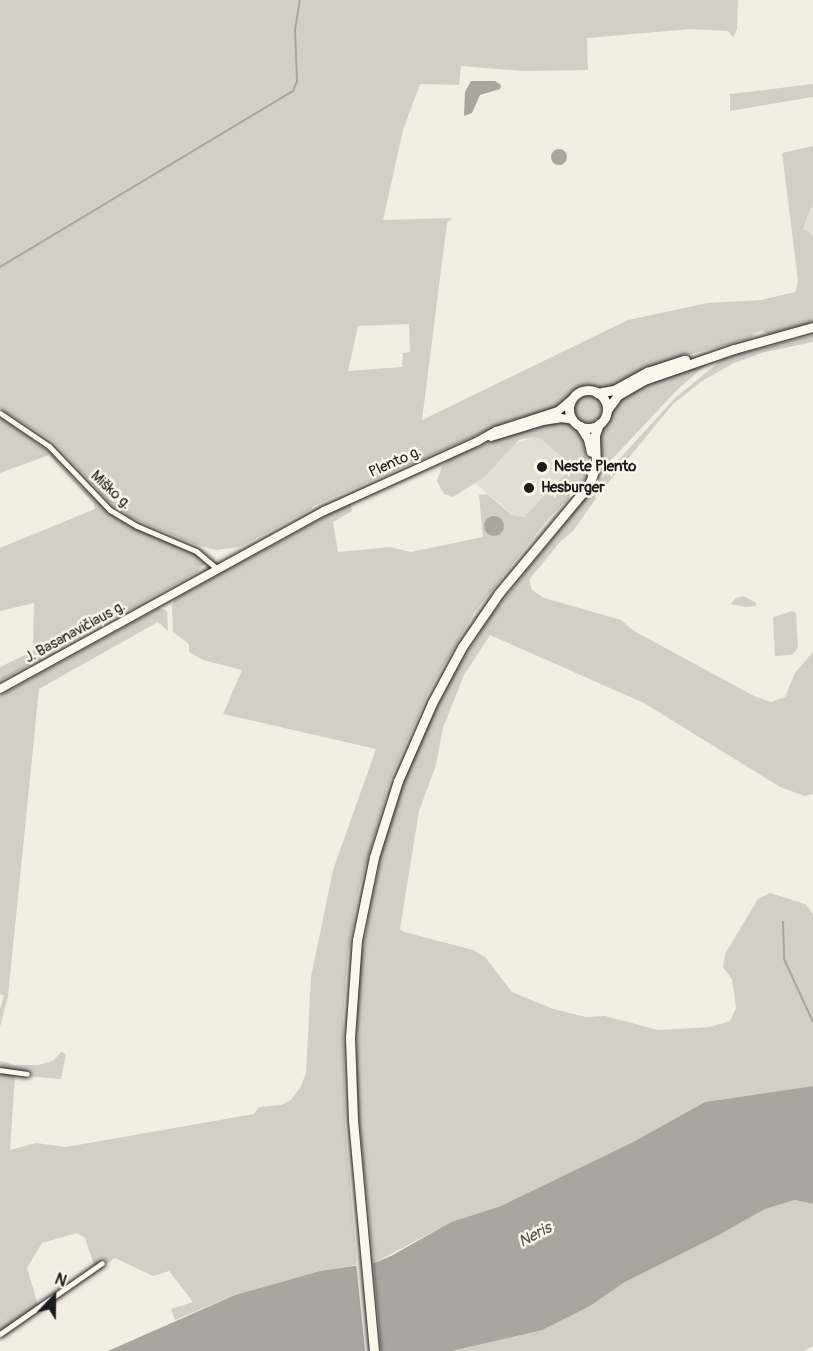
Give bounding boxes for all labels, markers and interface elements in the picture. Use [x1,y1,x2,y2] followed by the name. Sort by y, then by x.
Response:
[366,442,424,482] street label: Plento g.
[554,458,636,476] place label: Neste Plento
[535,460,549,474] marker: Neste Plento
[87,467,135,513] street label: Miško g.
[541,479,605,497] place label: Hesburger
[522,481,536,495] marker: Hesburger
[22,597,128,667] street label: J. Basanavičiaus g.
[515,1218,555,1252] water label: Neris
[24,1267,84,1327] north arrow
[52,1269,70,1292] text: N

